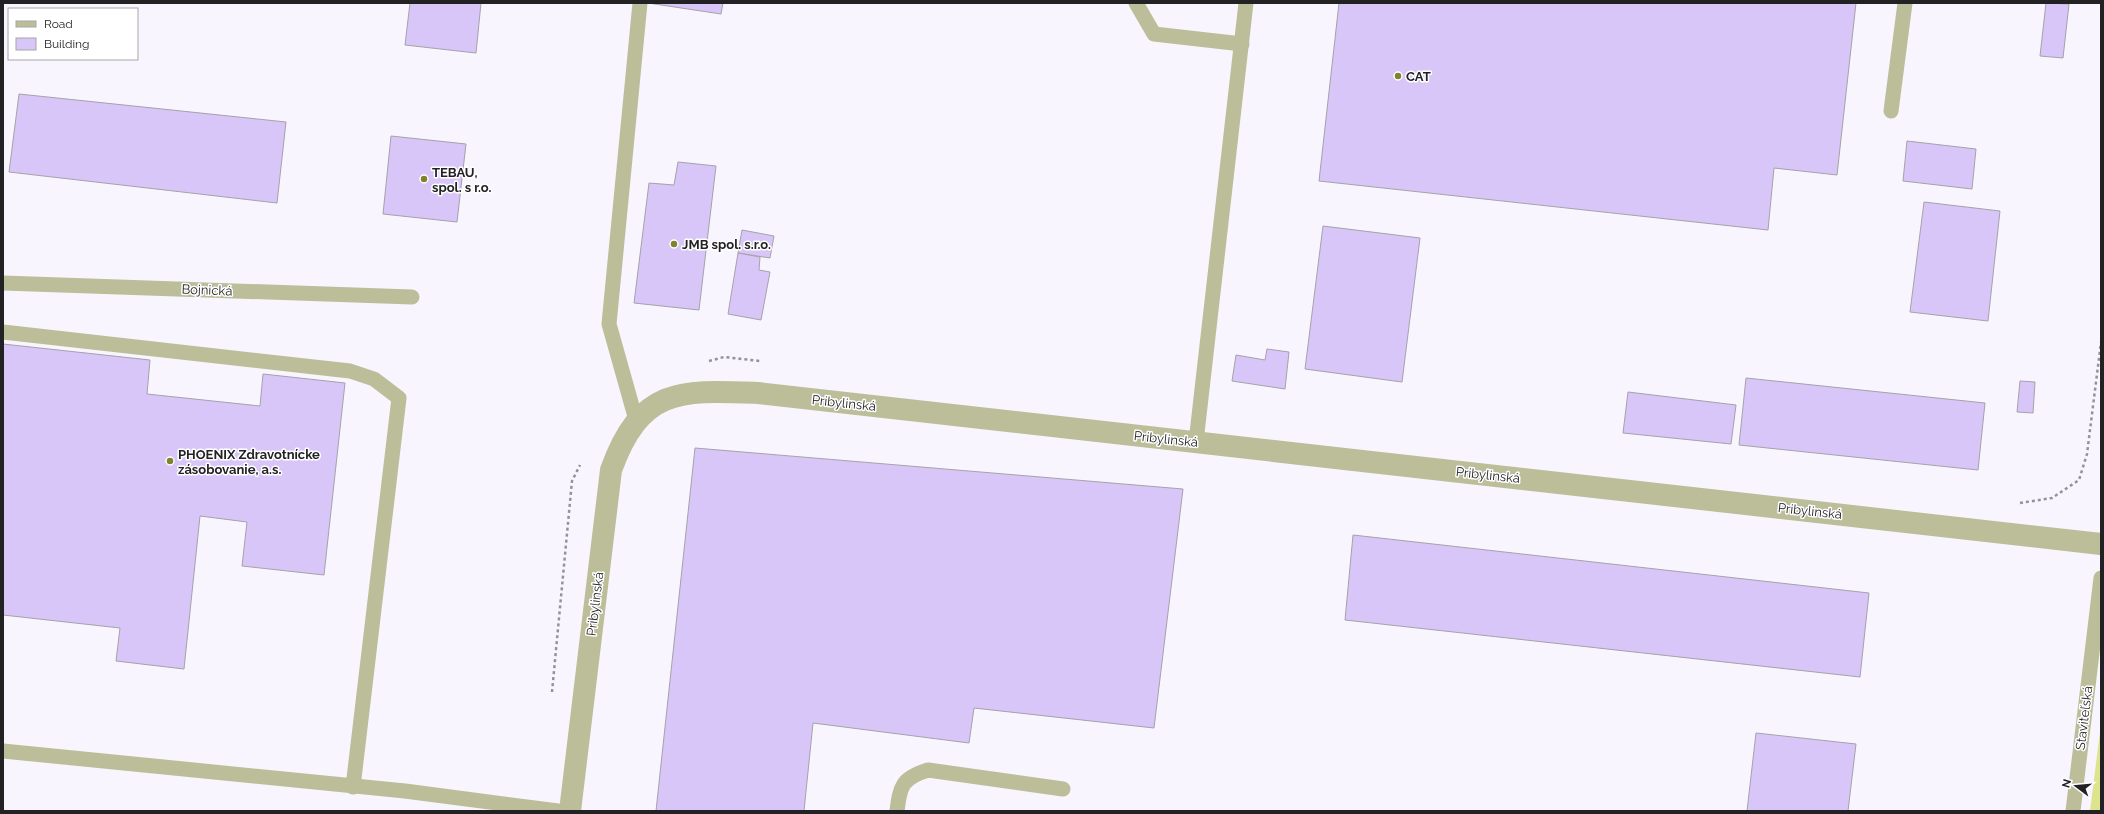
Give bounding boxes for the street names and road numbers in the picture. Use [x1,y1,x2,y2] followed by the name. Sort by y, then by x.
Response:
[181,282,233,298] street label: Bojnická
[811,392,877,414] street label: Pribylinská
[1133,428,1199,450] street label: Pribylinská
[1455,464,1521,486] street label: Pribylinská
[1777,500,1843,522] street label: Pribylinská
[584,571,606,637] street label: Pribylinská
[2073,685,2095,751] street label: Staviteľská

